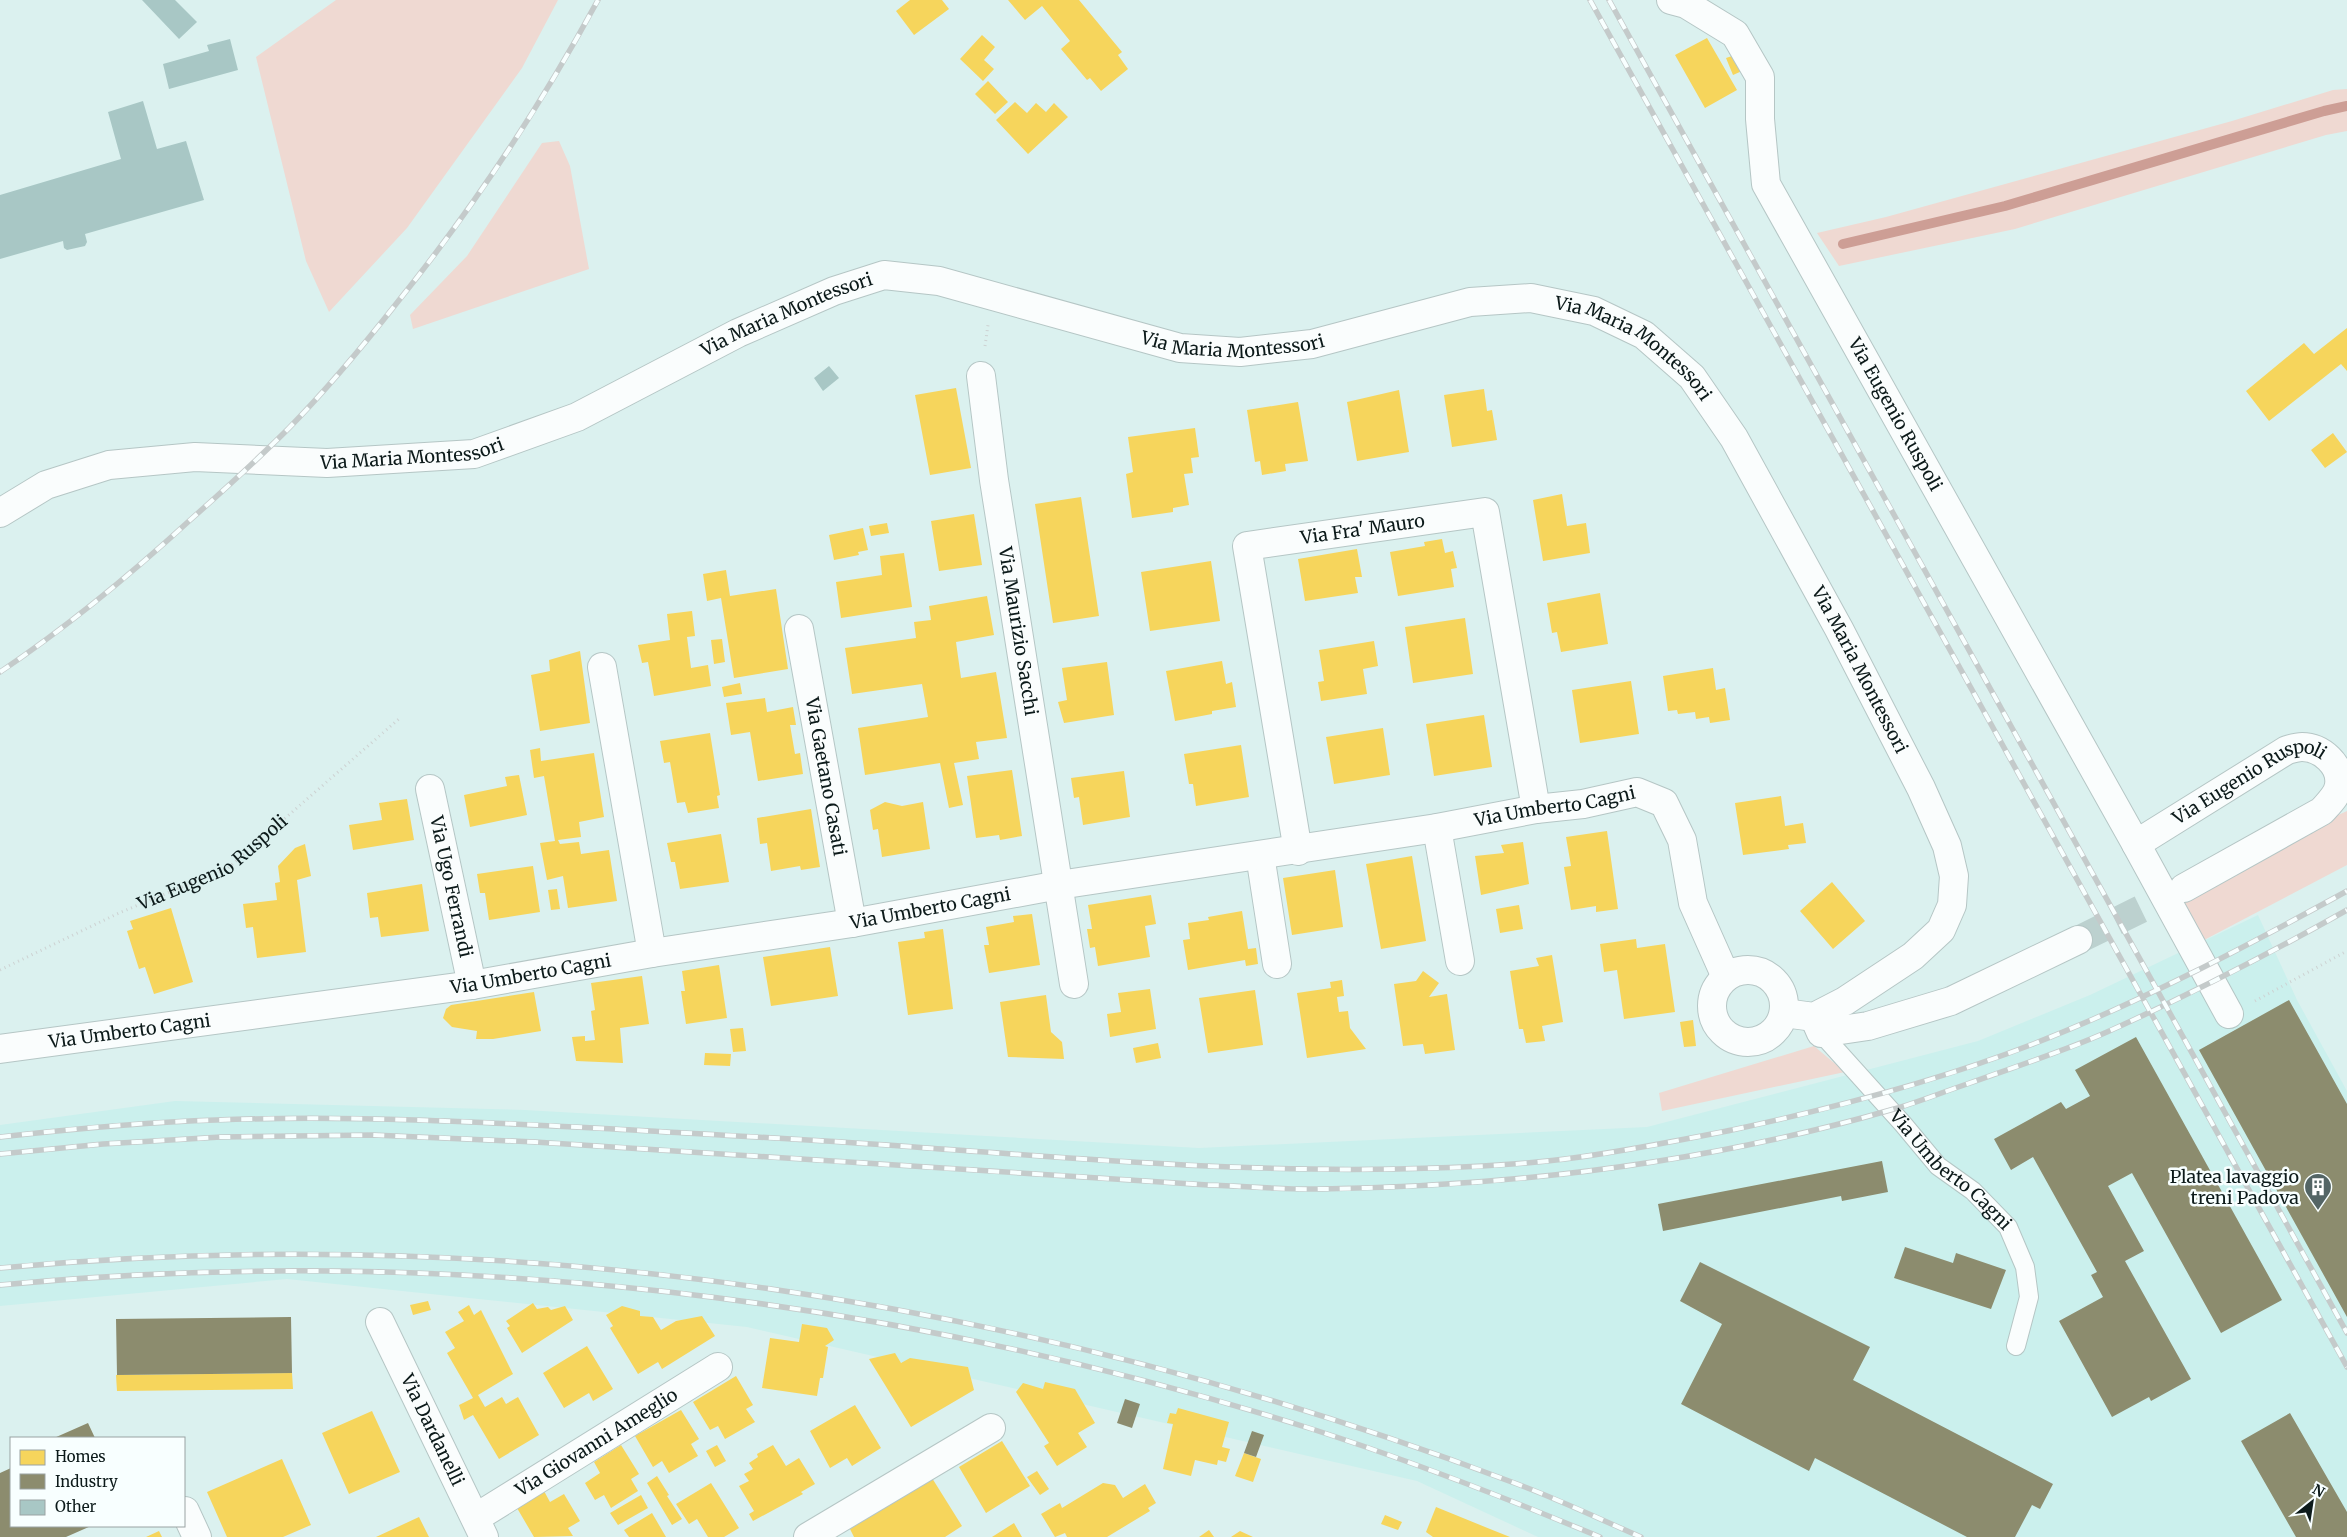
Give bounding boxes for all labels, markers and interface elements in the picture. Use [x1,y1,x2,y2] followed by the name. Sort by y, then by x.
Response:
[696,267,876,362] street label: Via Maria Montessori
[1552,291,1717,405] street label: Via Maria Montessori
[1137,325,1327,363] street label: Via Maria Montessori
[1843,332,1948,495] street label: Via Eugenio Ruspoli
[318,432,507,474] street label: Via Maria Montessori
[1298,509,1426,549] street label: Via Fra' Mauro
[994,544,1043,717] street label: Via Maurizio Sacchi
[1806,581,1913,757] street label: Via Maria Montessori
[800,694,852,858] street label: Via Gaetano Casati
[2167,735,2331,830] street label: Via Eugenio Ruspoli
[1471,781,1638,832] street label: Via Umberto Cagni
[133,809,292,916] street label: Via Eugenio Ruspoli
[425,813,478,960] street label: Via Ugo Ferrandi
[847,882,1013,934] street label: Via Umberto Cagni
[448,948,613,999] street label: Via Umberto Cagni
[46,1009,212,1053] street label: Via Umberto Cagni
[1884,1104,2017,1235] street label: Via Umberto Cagni
[2170,1165,2299,1209] place label: Platea lavaggio treni Padova
[2303,1172,2333,1211] building icon: Platea lavaggio treni Padova
[395,1369,470,1490] street label: Via Dardanelli
[510,1383,682,1502] street label: Via Giovanni Ameglio
[10,1437,185,1527] legend
[55,1447,106,1466] text: Homes
[55,1472,118,1491] text: Industry
[2287,1477,2337,1527] north arrow
[2309,1480,2328,1501] text: N
[55,1497,97,1516] text: Other

